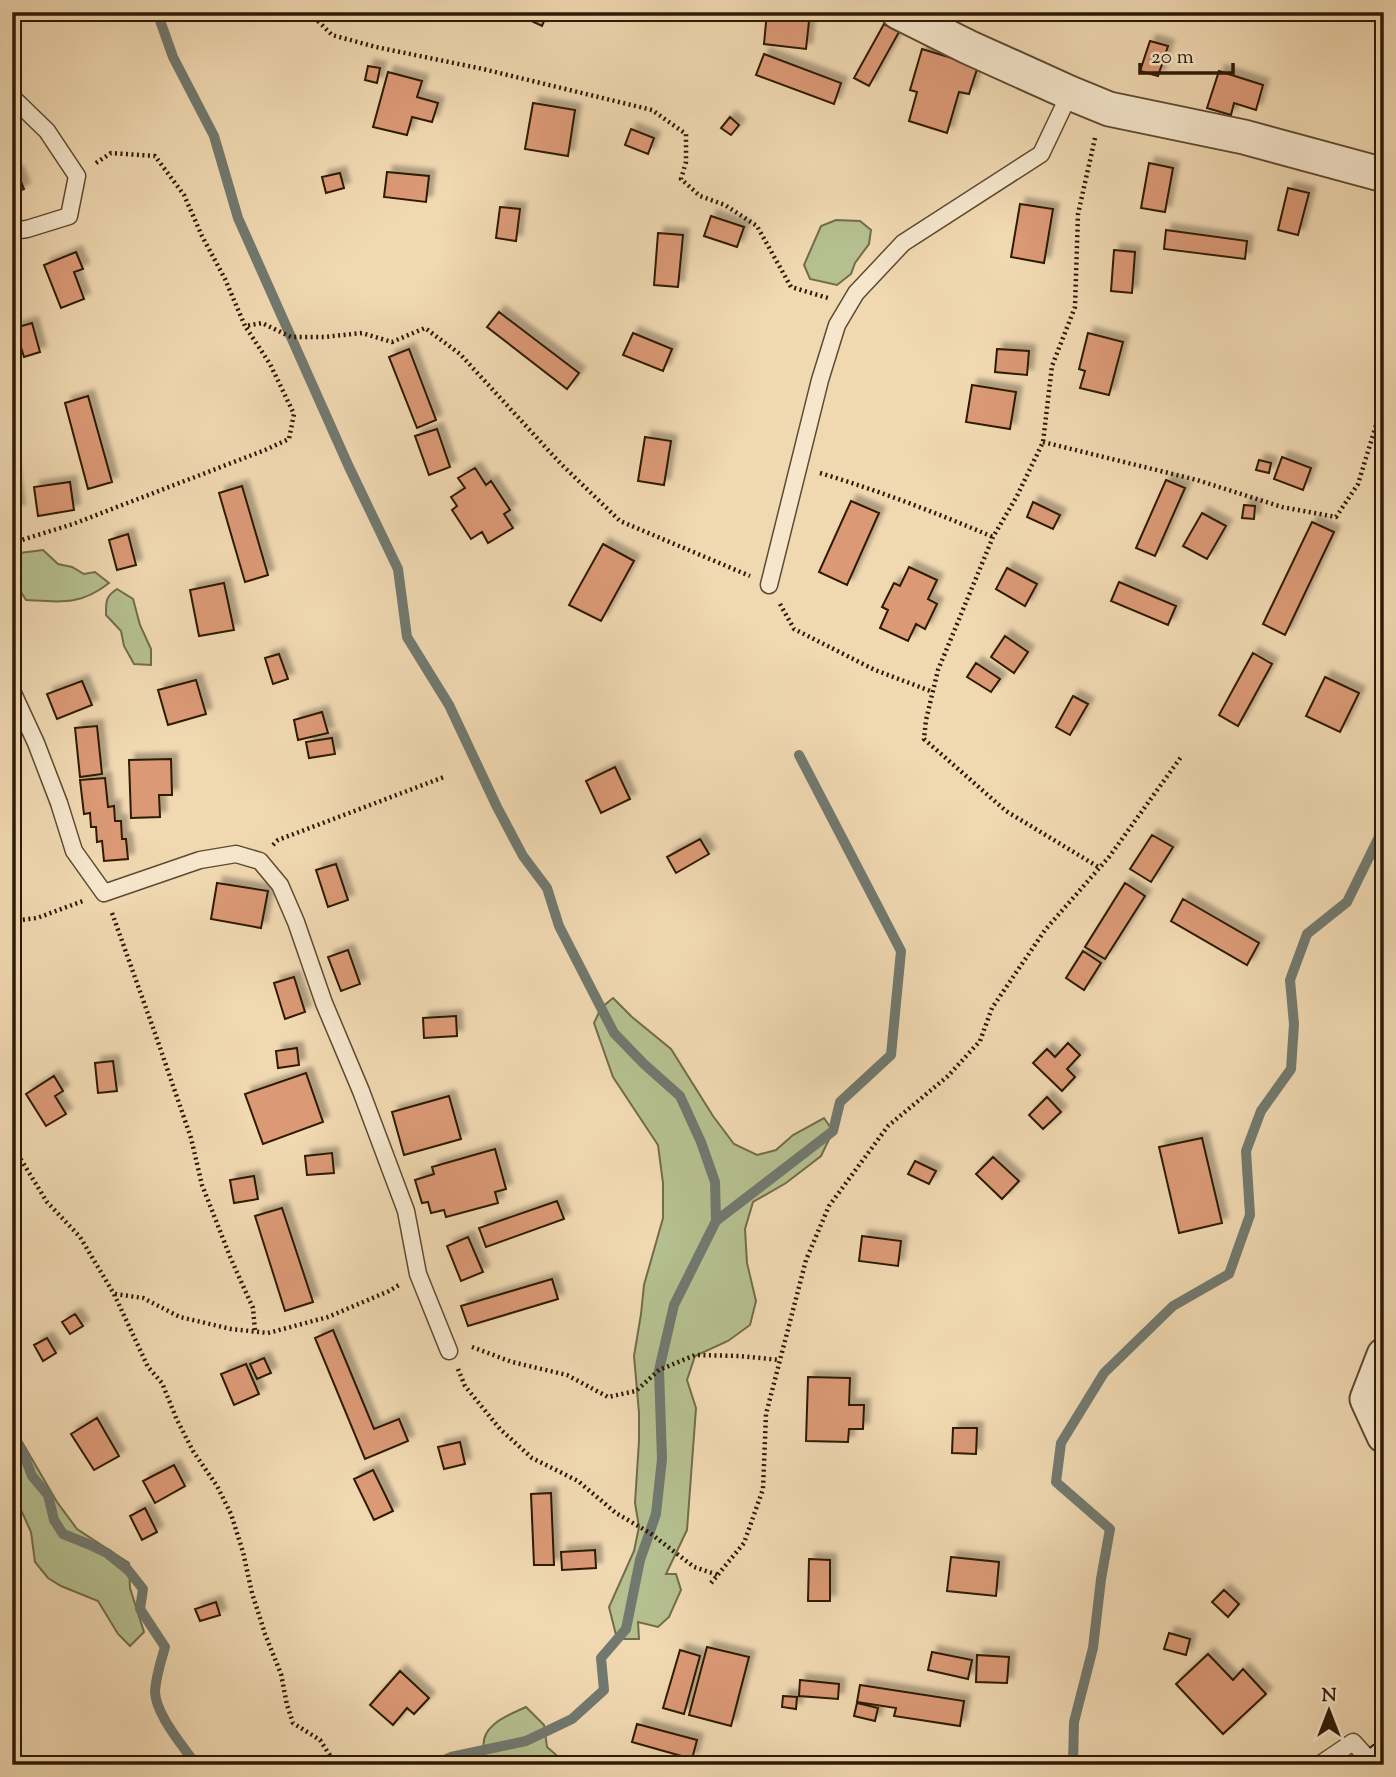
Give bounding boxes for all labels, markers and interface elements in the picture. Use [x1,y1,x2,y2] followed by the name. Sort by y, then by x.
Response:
[1140,32,1233,76] scale bar
[1151,43,1194,73] text: 20 m
[1294,1676,1364,1746] north arrow
[1321,1683,1337,1710] text: N

